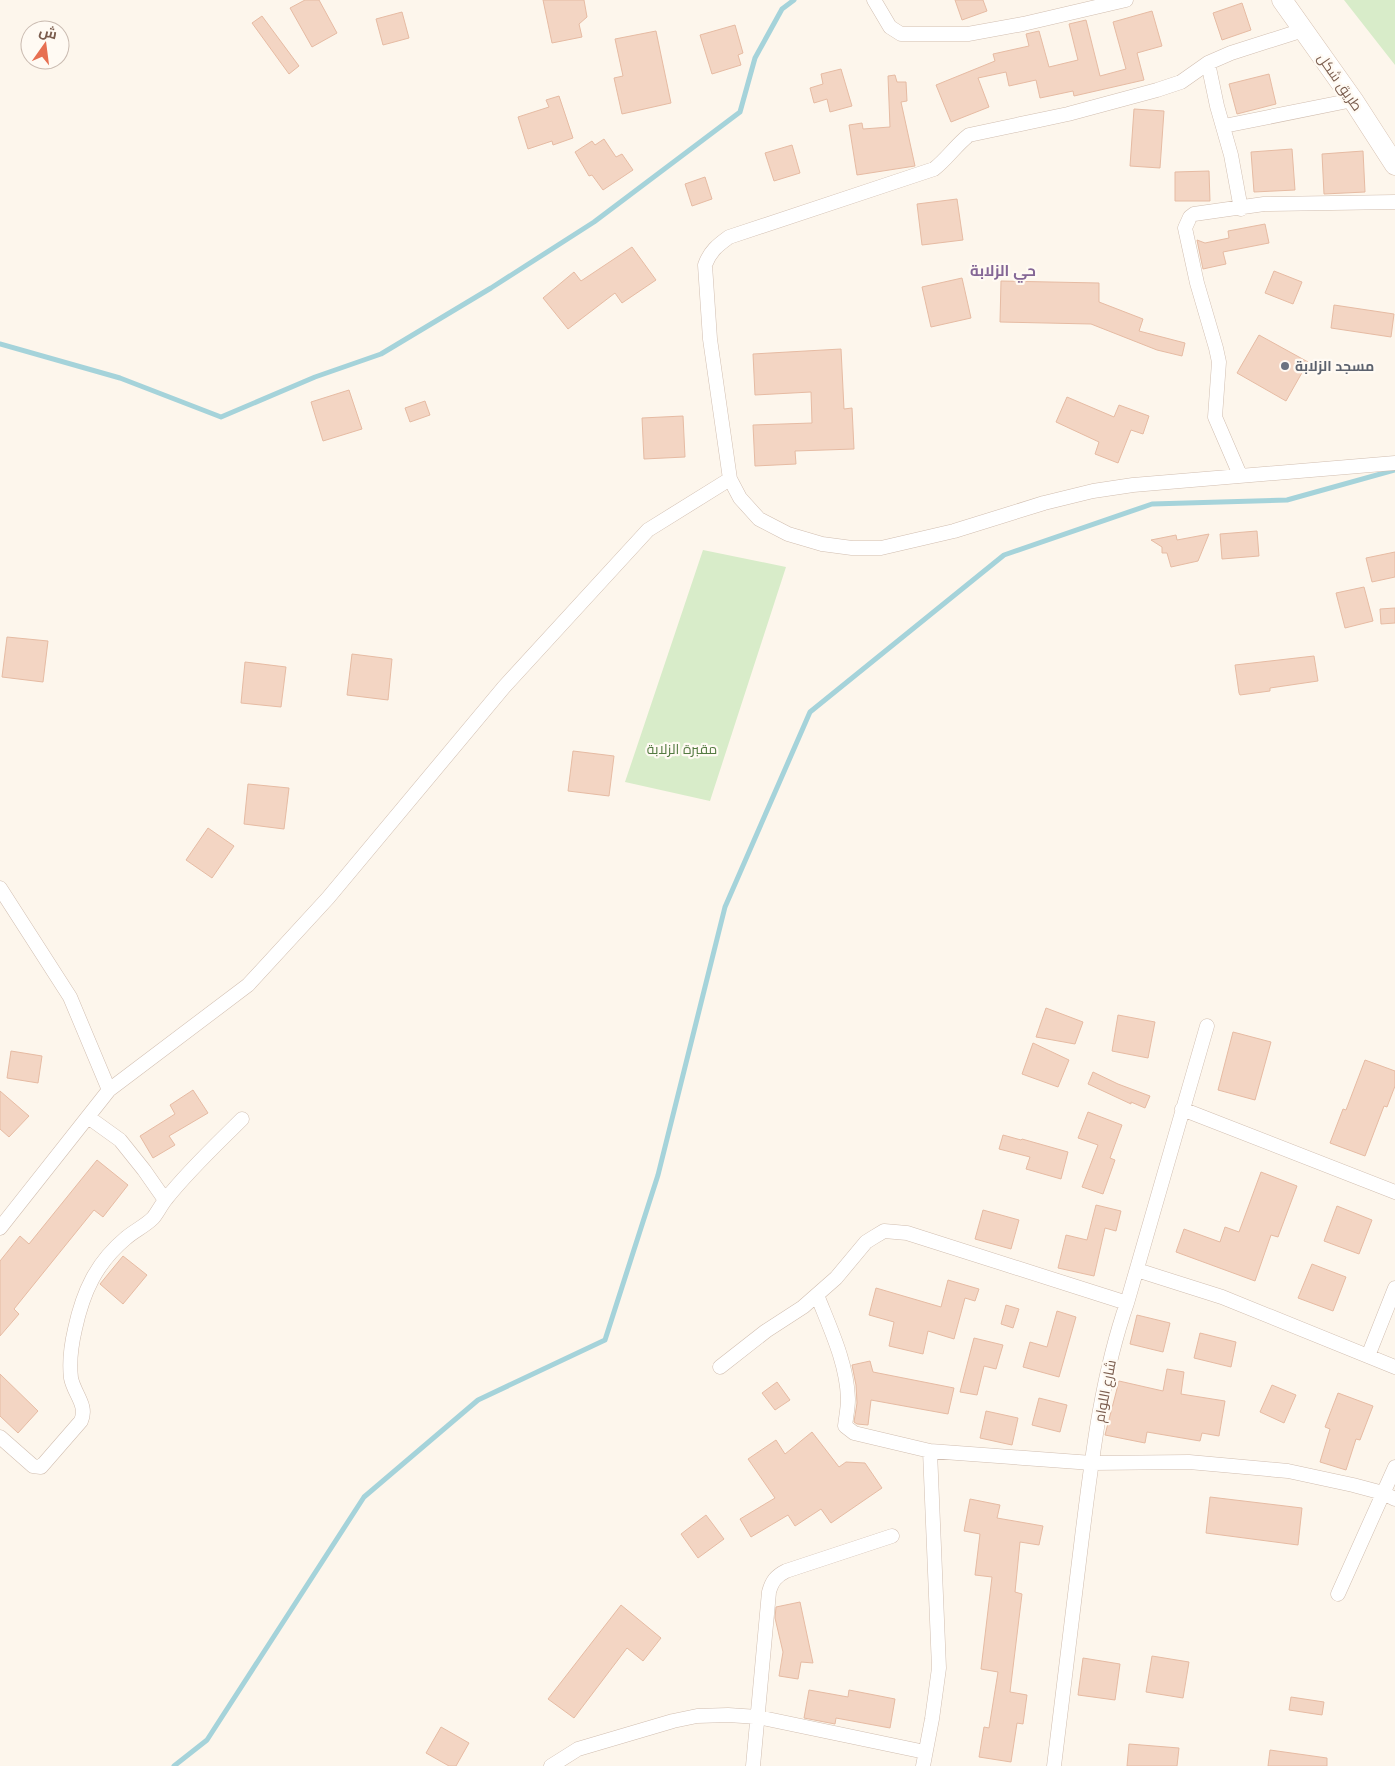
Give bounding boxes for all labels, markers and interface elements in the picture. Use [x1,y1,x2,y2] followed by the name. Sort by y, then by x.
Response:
[20,20,70,70] north arrow
[37,22,59,43] text: ش
[1314,50,1366,114] street label: طريق شكل
[970,262,1036,283] district label: حي الزلابة
[1295,358,1374,375] place label: مسجد الزلابة
[1279,360,1291,372] marker: مسجد الزلابة
[647,741,717,758] park label: مقبرة الزلابة
[1091,1358,1121,1424] street label: شارع اللوام

